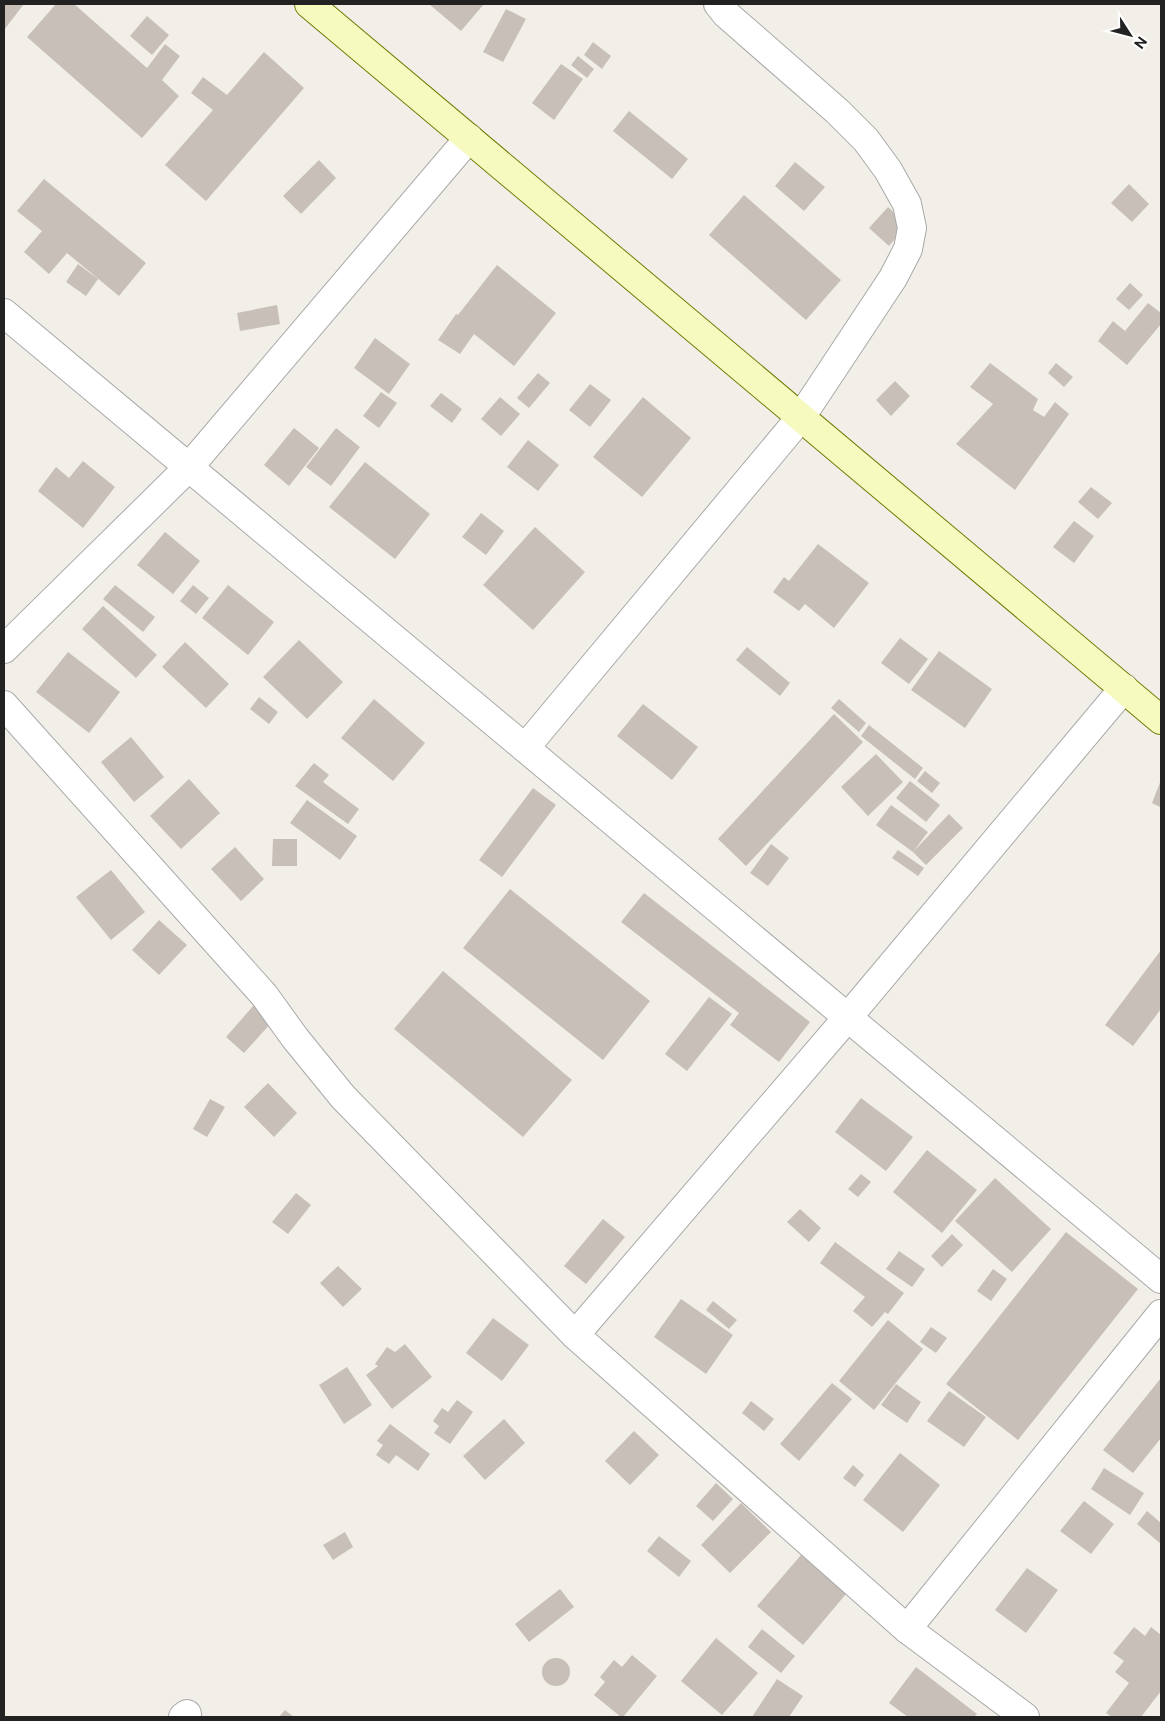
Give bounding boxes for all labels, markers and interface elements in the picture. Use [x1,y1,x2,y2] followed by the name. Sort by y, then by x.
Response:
[1105,10,1155,60] north arrow
[1131,34,1150,52] text: N

